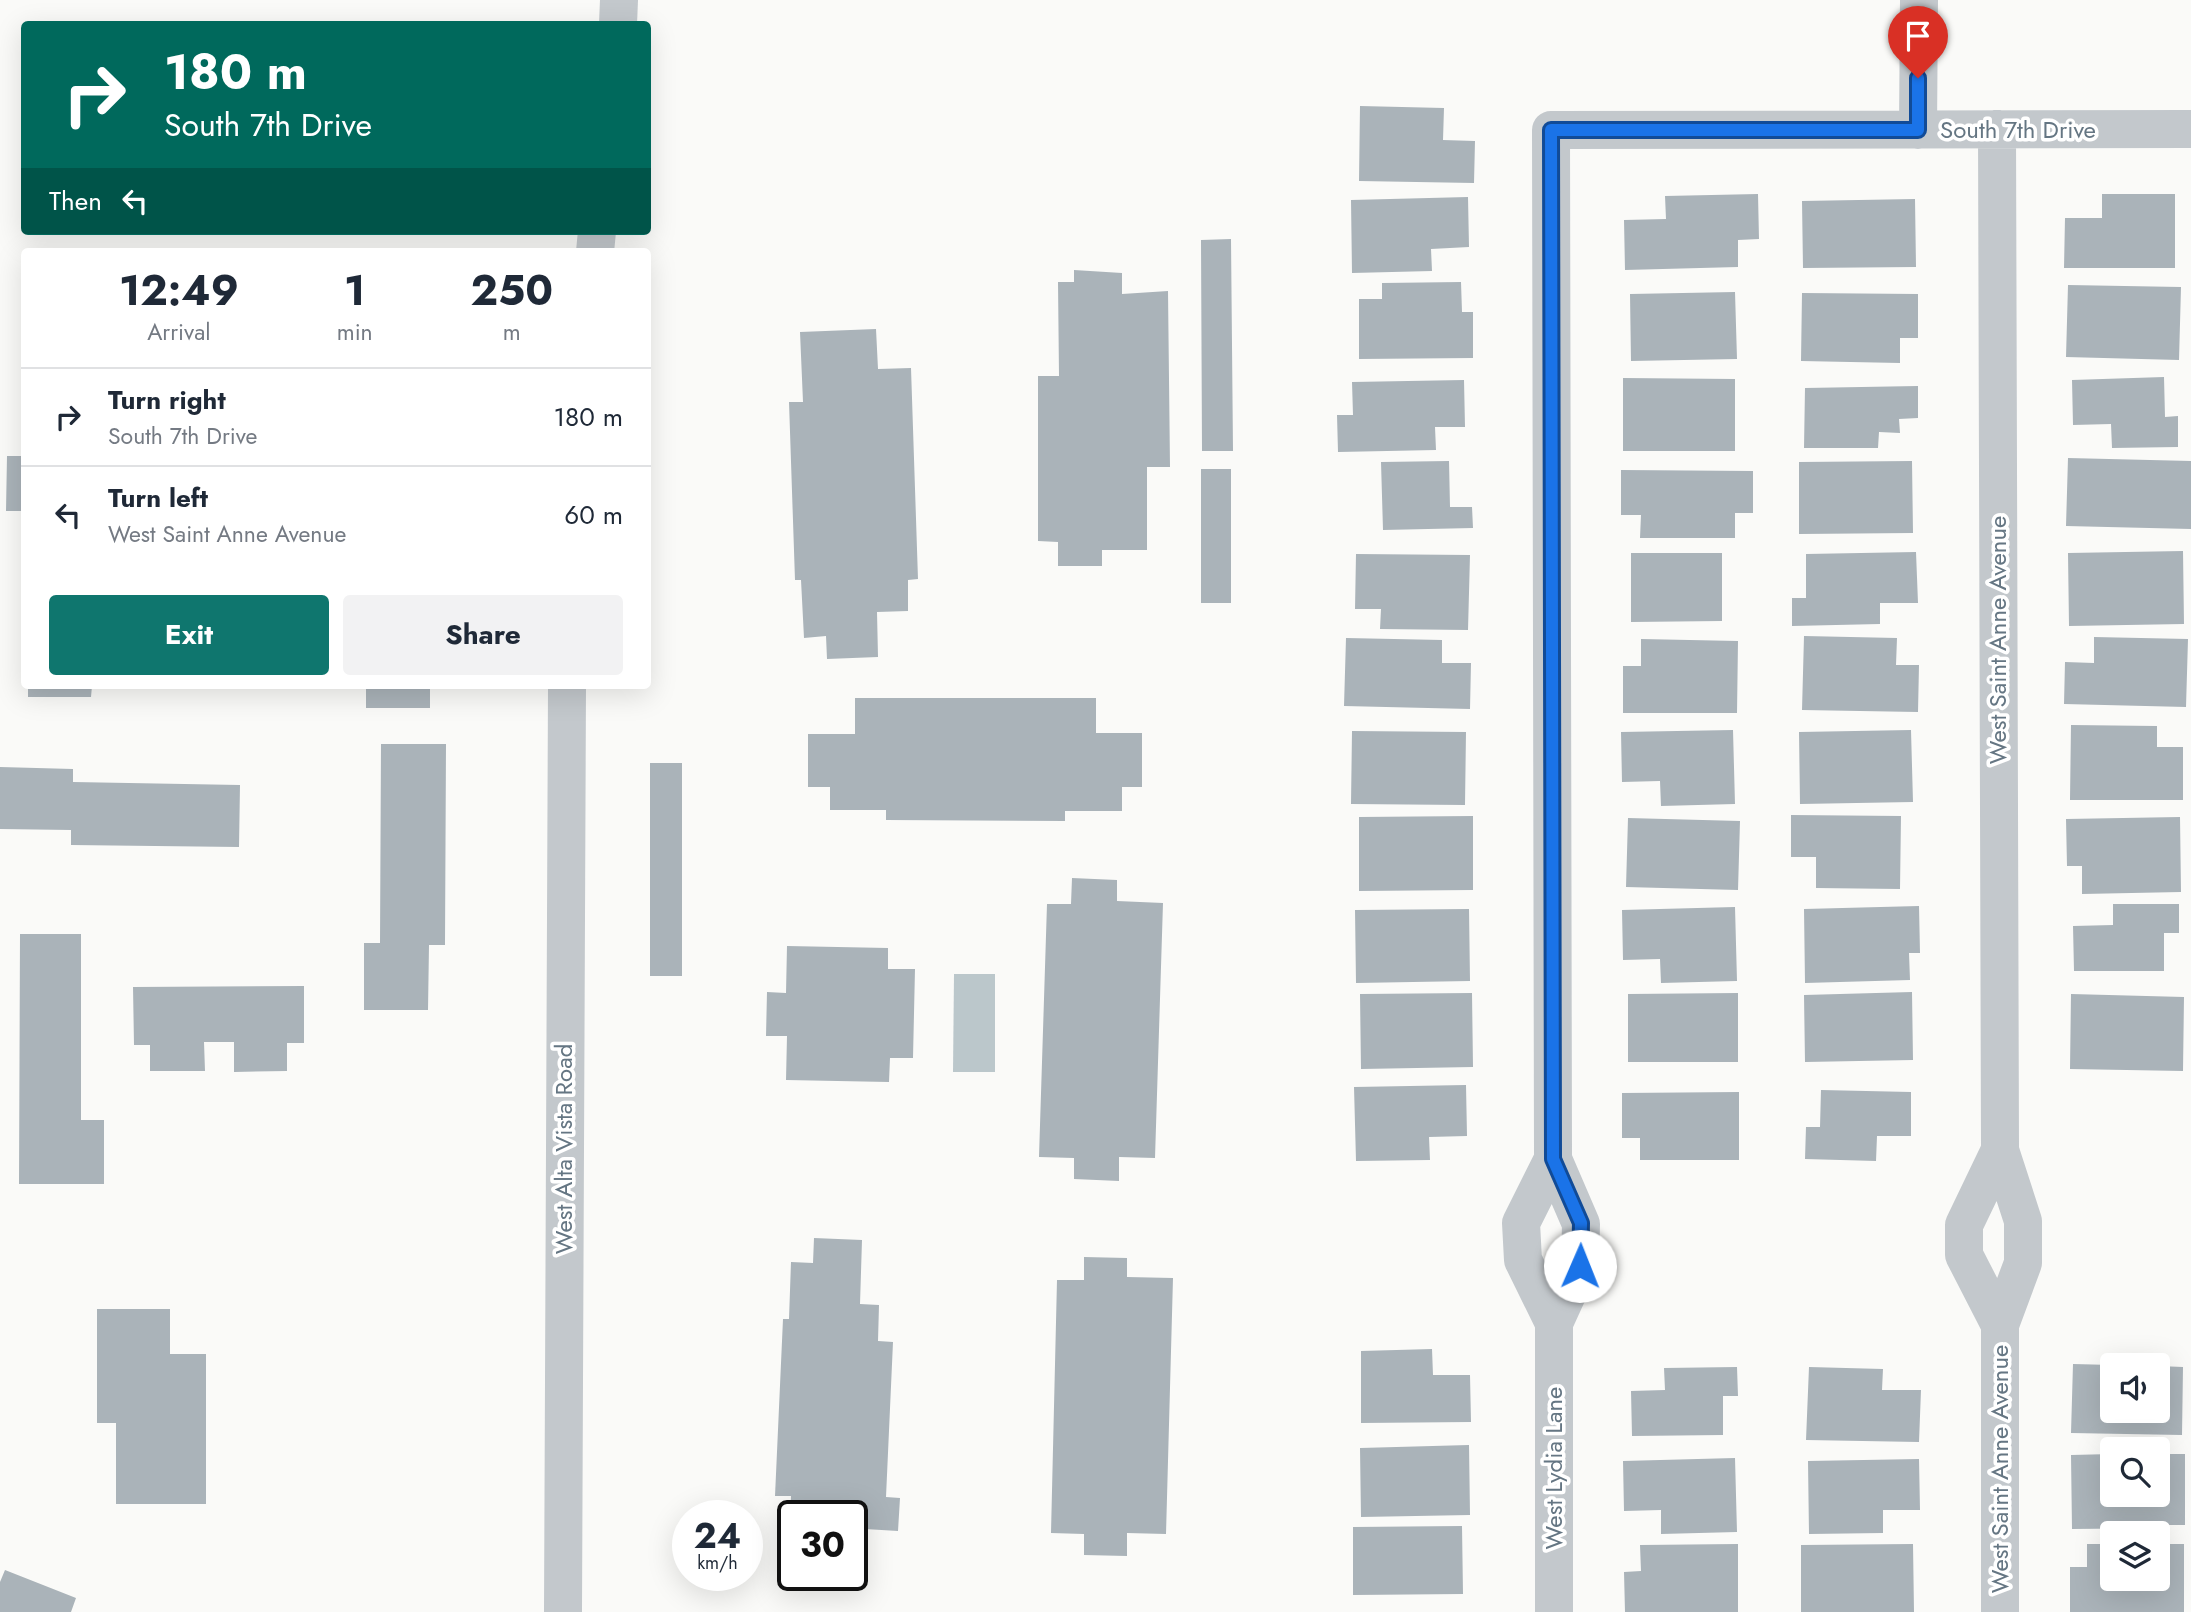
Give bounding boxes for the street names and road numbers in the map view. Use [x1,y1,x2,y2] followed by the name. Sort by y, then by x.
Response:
[1940,112,2096,147] street label: South 7th Drive
[1980,516,2015,764] street label: West Saint Anne Avenue
[546,1044,581,1254] street label: West Alta Vista Road
[1982,1345,2017,1593] street label: West Saint Anne Avenue
[1536,1387,1571,1549] street label: West Lydia Lane

